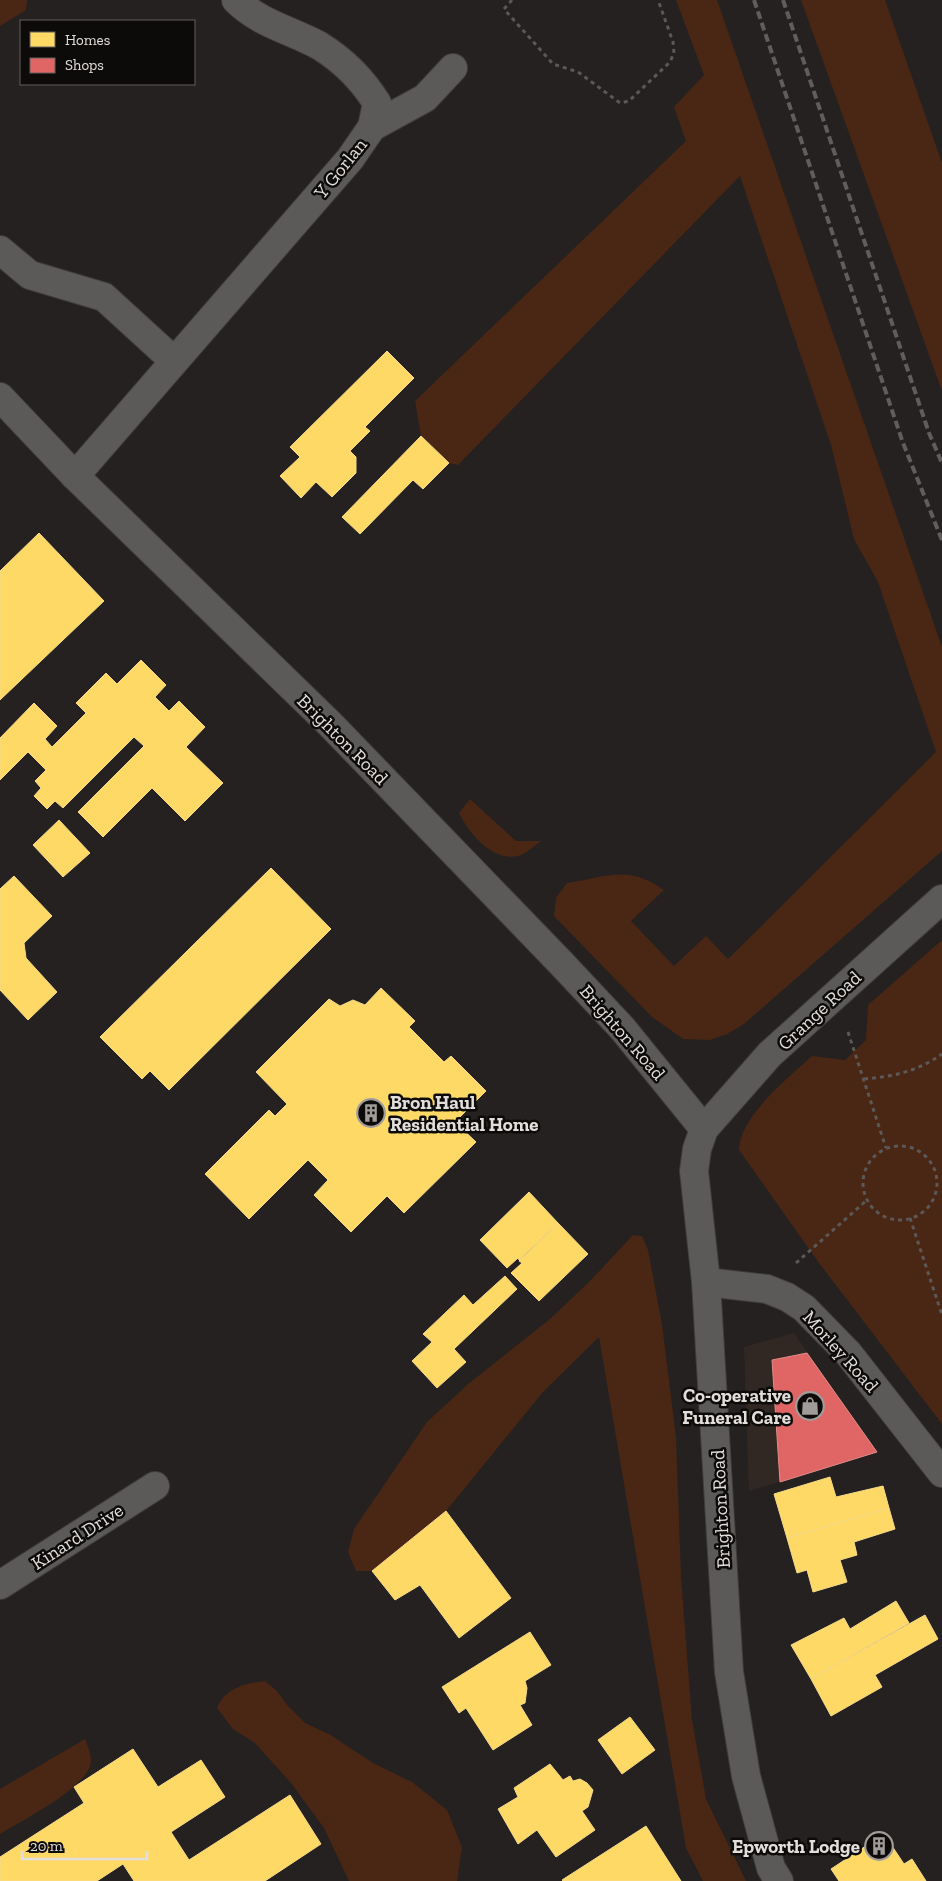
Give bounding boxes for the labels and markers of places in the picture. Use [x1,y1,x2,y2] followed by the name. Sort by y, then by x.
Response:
[390,1091,539,1136] place label: Bron Haul Residential Home
[356,1098,386,1128] building icon: Bron Haul Residential Home
[682,1384,791,1429] place label: Co-operative Funeral Care
[795,1391,825,1421] shop icon: Co-operative Funeral Care
[864,1831,894,1861] building icon: Epworth Lodge
[732,1835,860,1858] place label: Epworth Lodge

